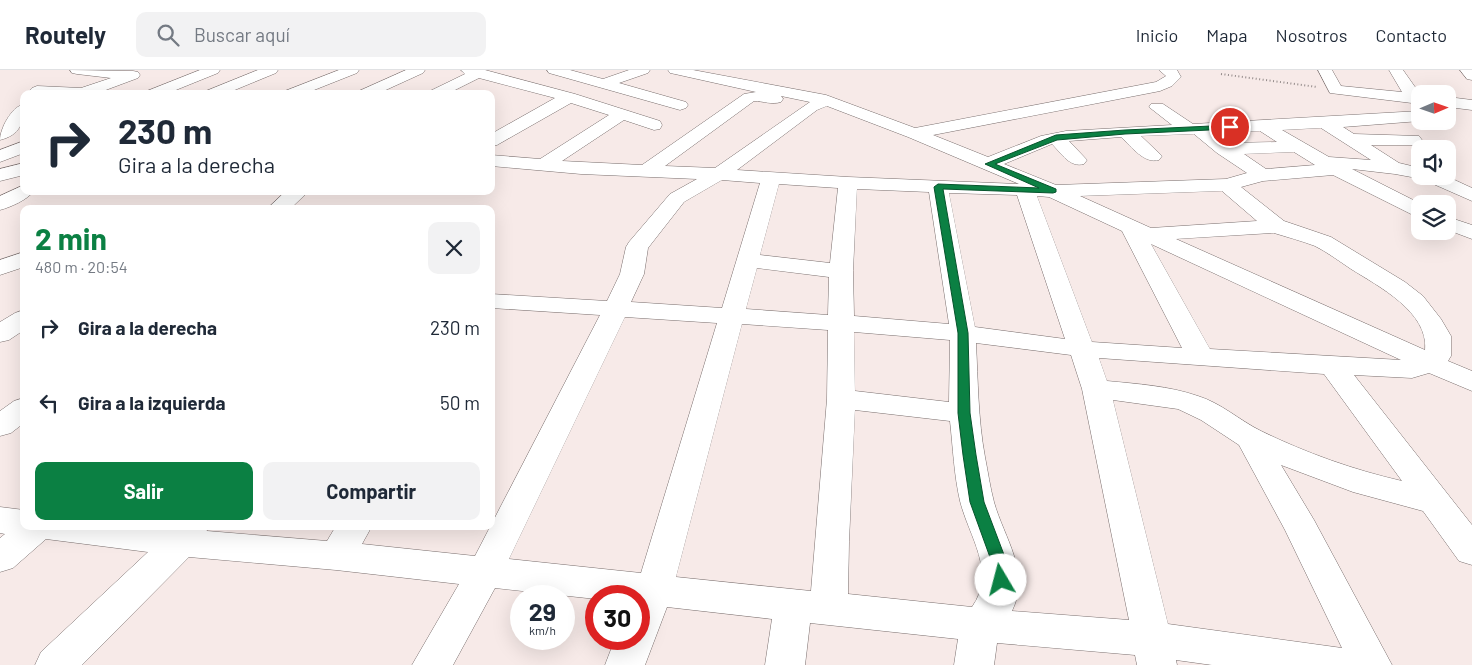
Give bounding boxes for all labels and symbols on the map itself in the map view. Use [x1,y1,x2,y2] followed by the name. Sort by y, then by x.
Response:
[1411,85,1456,130] north arrow
[1209,106,1251,148] pin
[974,553,1026,605] position arrow
[585,585,650,650] speed limit sign: 30

